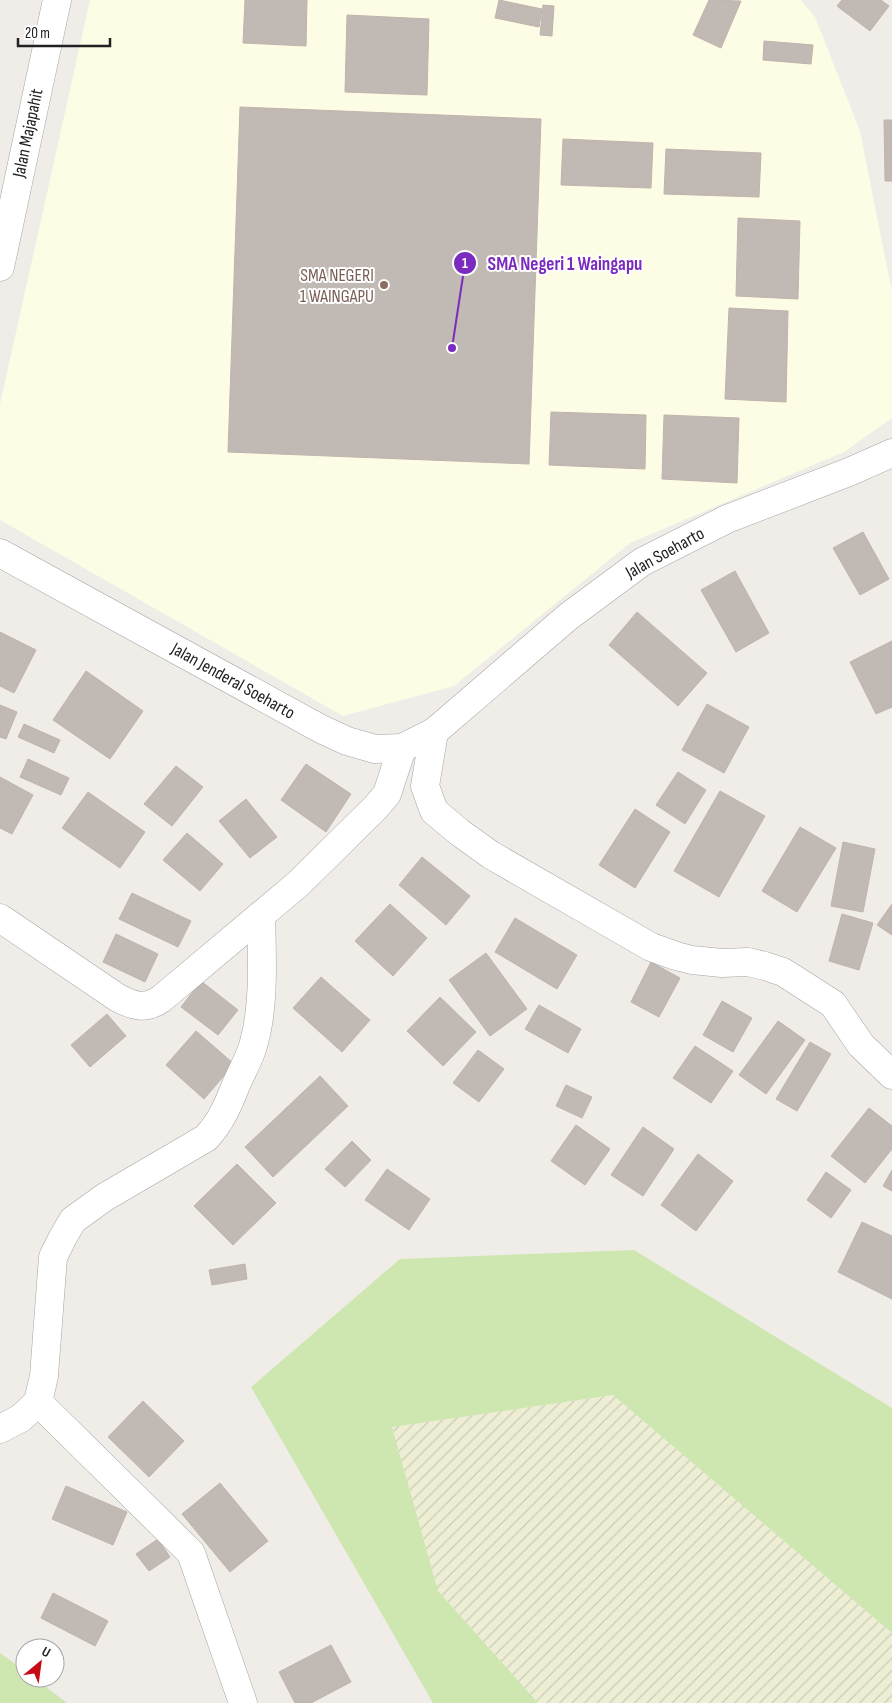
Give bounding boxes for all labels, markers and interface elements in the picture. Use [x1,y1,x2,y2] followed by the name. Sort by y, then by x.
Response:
[18,15,110,47] scale bar
[25,24,50,43] text: 20 m
[8,86,48,180] street label: Jalan Majapahit
[453,246,653,280] callout: SMA Negeri 1 Waingapu
[488,253,642,276] text: SMA Negeri 1 Waingapu
[462,254,468,273] text: 1
[300,265,374,307] place label: SMA NEGERI 1 WAINGAPU
[378,279,390,291] marker: SMA NEGERI 1 WAINGAPU
[621,523,708,584] street label: Jalan Soeharto
[167,638,298,724] street label: Jalan Jenderal Soeharto
[15,1638,65,1688] north arrow
[39,1643,53,1661] text: U

